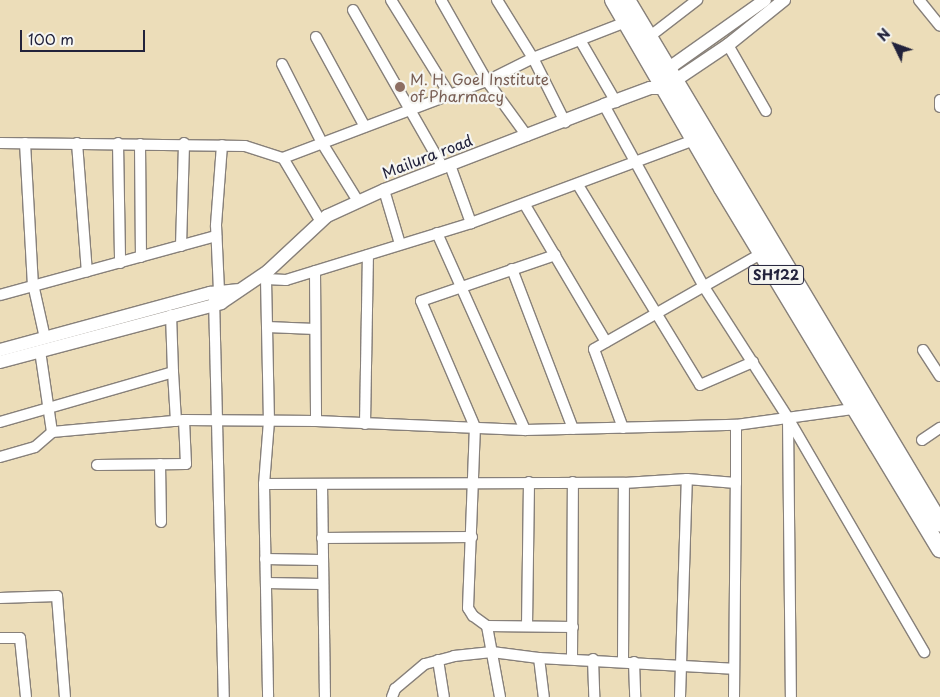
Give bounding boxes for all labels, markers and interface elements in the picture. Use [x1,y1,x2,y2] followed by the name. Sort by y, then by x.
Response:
[22,20,148,52] scale bar
[870,20,920,70] north arrow
[872,23,895,46] text: N
[28,27,74,50] text: 100 m
[410,69,551,104] place label: M. H. Goel Institute of Pharmacy
[394,81,406,93] marker: M. H. Goel Institute of Pharmacy
[380,131,474,181] street label: Mailura road
[747,264,805,286] road number: SH122

